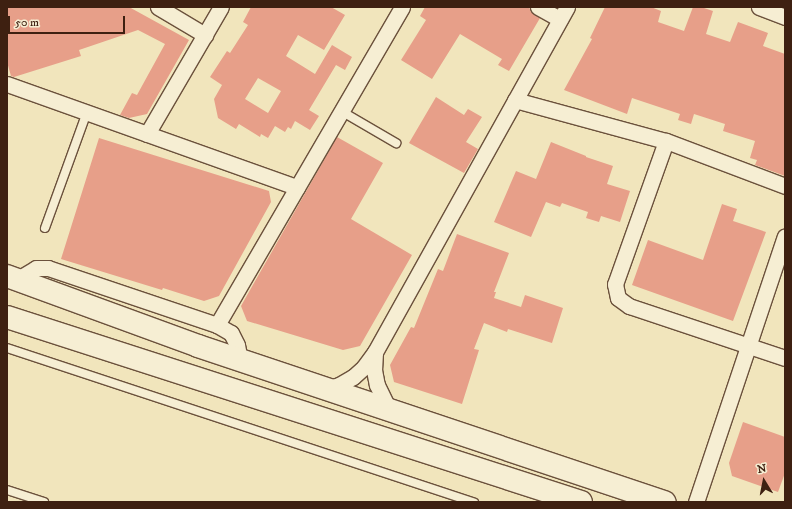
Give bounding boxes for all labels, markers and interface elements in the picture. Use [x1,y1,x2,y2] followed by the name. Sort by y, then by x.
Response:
[10,8,127,34] scale bar
[15,15,39,30] text: 50 m
[744,461,784,501] north arrow
[756,462,768,477] text: N

